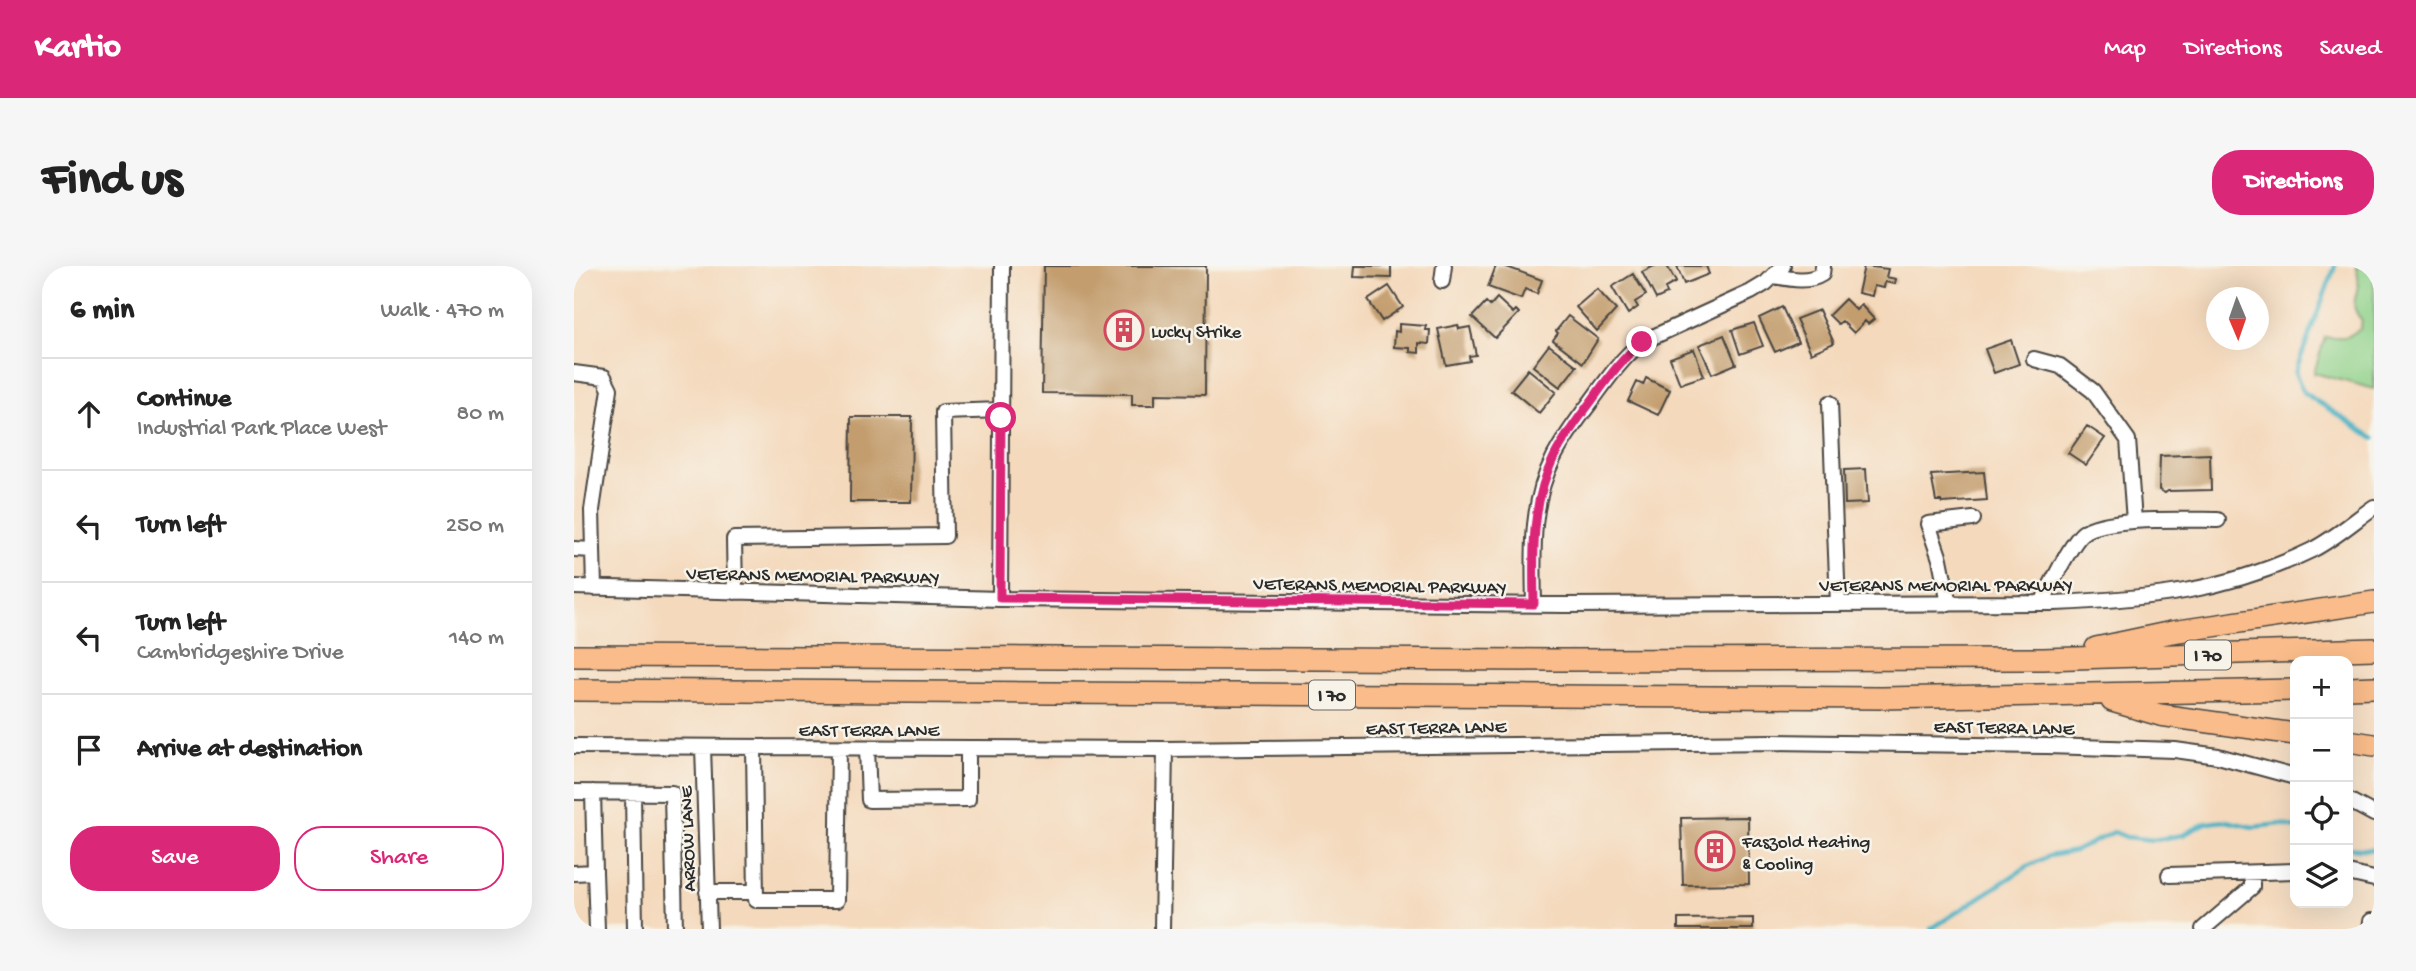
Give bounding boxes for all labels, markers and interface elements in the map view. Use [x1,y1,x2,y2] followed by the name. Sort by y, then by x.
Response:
[35,30,121,68] text: Kartio
[2104,35,2146,64] text: Map
[2184,35,2282,64] text: Directions
[2320,35,2381,64] text: Saved
[2212,150,2374,215] button: Directions
[42,153,182,211] text: Find us
[2206,287,2269,350] north arrow
[70,294,134,329] text: 6 min
[381,298,504,325] text: Walk · 470 m
[1103,309,1145,351] building icon: Lucky Strike
[1151,322,1242,345] place label: Lucky Strike
[1626,326,1657,357] route end
[137,385,231,416] text: Continue
[70,395,108,433] icon: ahead
[457,401,504,428] text: 80 m
[985,402,1016,433] route start
[137,416,386,443] text: Industrial Park Place West
[70,507,108,545] icon: left
[137,511,225,542] text: Turn left
[446,513,504,540] text: 250 m
[685,564,940,591] street label: VETERANS MEMORIAL PARKWAY
[1252,574,1507,601] street label: VETERANS MEMORIAL PARKWAY
[1818,576,2073,599] street label: VETERANS MEMORIAL PARKWAY
[137,609,225,640] text: Turn left
[70,619,108,657] icon: left
[449,625,504,652] text: 140 m
[137,640,344,667] text: Cambridgeshire Drive
[2185,640,2231,670] road number: I 70
[2290,656,2353,908] map controls
[2290,656,2353,719] button: +
[1309,680,1355,710] road number: I 70
[1365,717,1508,742] street label: EAST TERRA LANE
[1933,717,2076,742] street label: EAST TERRA LANE
[2290,719,2353,782] button: −
[799,721,941,744] street label: EAST TERRA LANE
[70,731,108,769] icon: arrive
[137,735,362,766] text: Arrive at destination
[2290,782,2353,845] button: locate
[676,785,703,892] street label: ARROW LANE
[70,826,280,891] button: Save
[294,826,504,891] button: Share
[1694,830,1736,872] building icon: Faszold Heating & Cooling
[1741,832,1870,877] place label: Faszold Heating & Cooling
[2290,845,2353,908] button: layers

